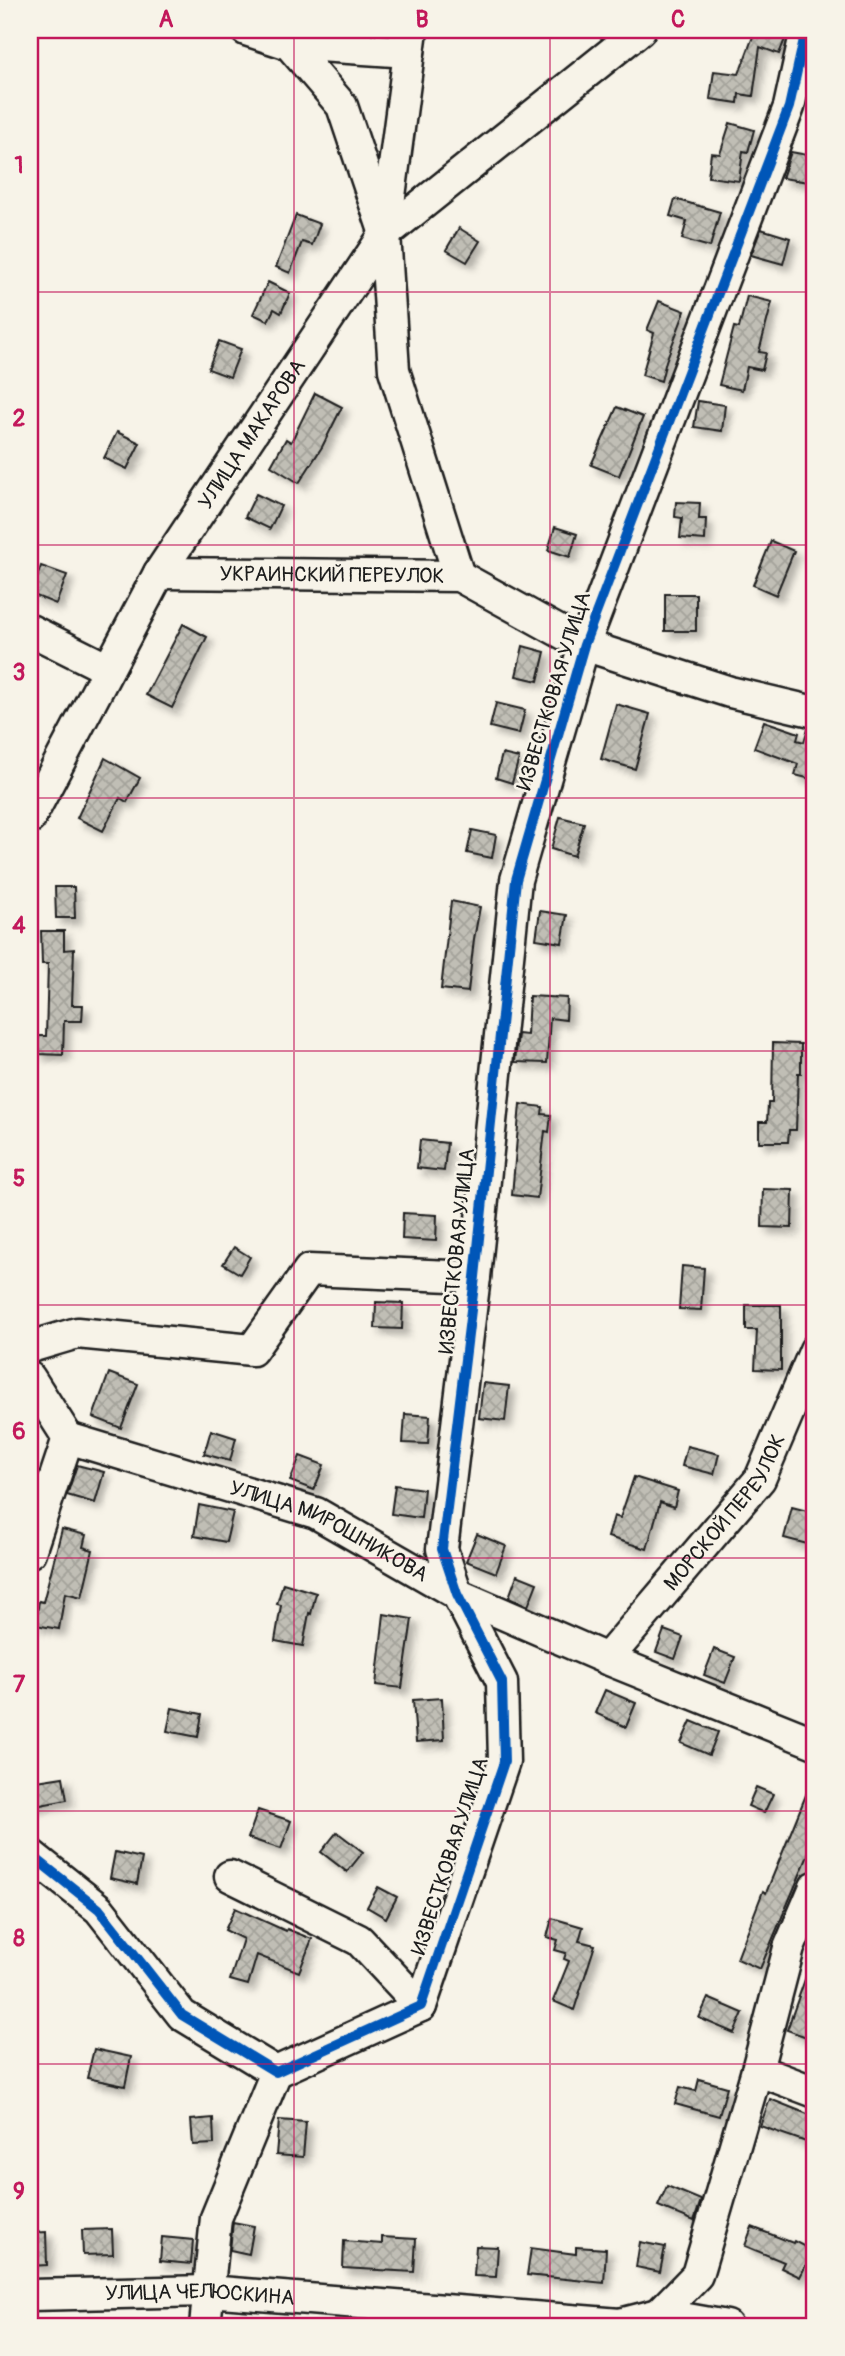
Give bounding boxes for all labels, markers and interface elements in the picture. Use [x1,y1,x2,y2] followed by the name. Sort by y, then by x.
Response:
[159,5,174,34] text: A
[415,5,429,34] text: B
[671,5,685,34] text: C
[15,151,24,180] text: 1
[192,354,311,514] street label: УЛИЦА МАКАРОВА
[13,404,26,433] text: 2
[219,560,445,589] street label: УКРАИНСКИЙ ПЕРЕУЛОК
[511,588,597,794] street label: ИЗВЕСТКОВАЯ УЛИЦА
[13,658,25,687] text: 3
[12,911,26,940] text: 4
[433,1147,481,1355] street label: ИЗВЕСТКОВАЯ УЛИЦА
[13,1164,25,1193] text: 5
[12,1417,26,1446] text: 6
[658,1430,791,1596] street label: МОРСКОЙ ПЕРЕУЛОК
[227,1474,433,1588] street label: УЛИЦА МИРОШНИКОВА
[13,1670,26,1699] text: 7
[405,1754,495,1958] street label: ИЗВЕСТКОВАЯ УЛИЦА
[13,1924,25,1953] text: 8
[13,2177,25,2206] text: 9
[105,2277,296,2311] street label: УЛИЦА ЧЕЛЮСКИНА

